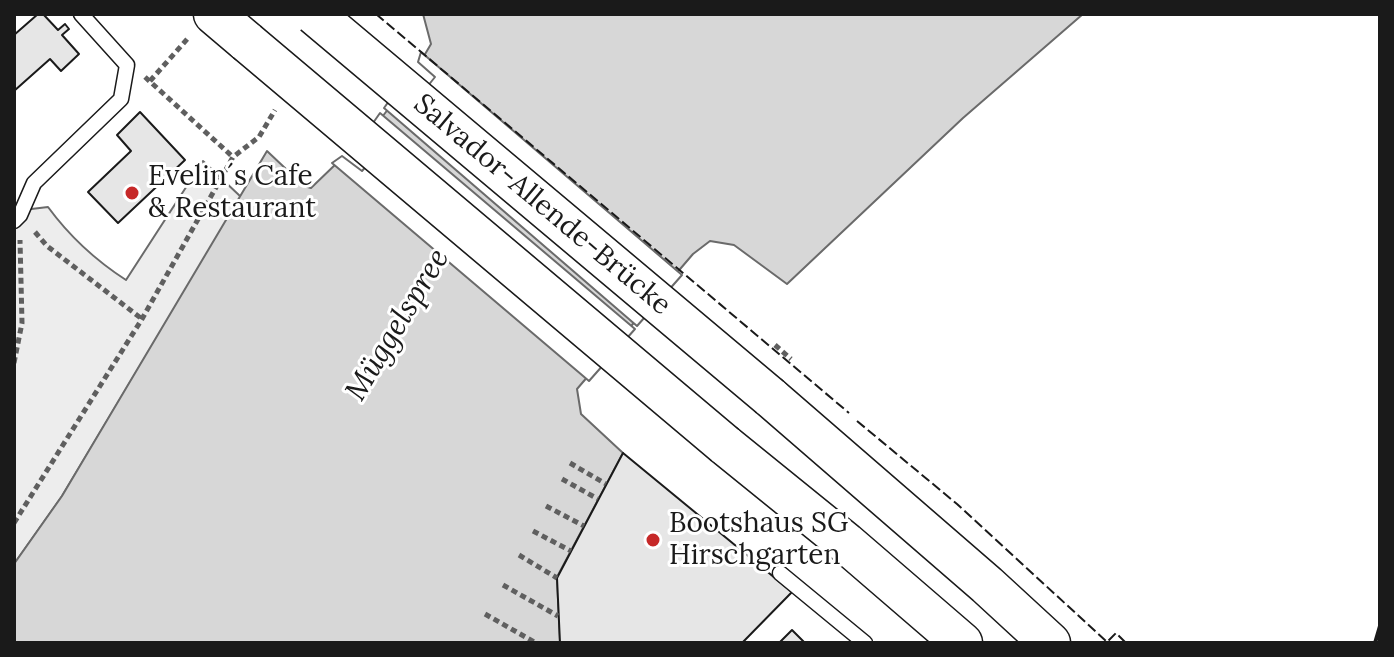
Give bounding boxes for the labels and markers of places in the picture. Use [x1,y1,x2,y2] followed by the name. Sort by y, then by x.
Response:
[148,160,316,226] place label: Evelin´s Cafe & Restaurant
[123,184,141,202] marker: Evelin´s Cafe & Restaurant
[669,507,848,573] place label: Bootshaus SG Hirschgarten
[644,531,662,549] marker: Bootshaus SG Hirschgarten

